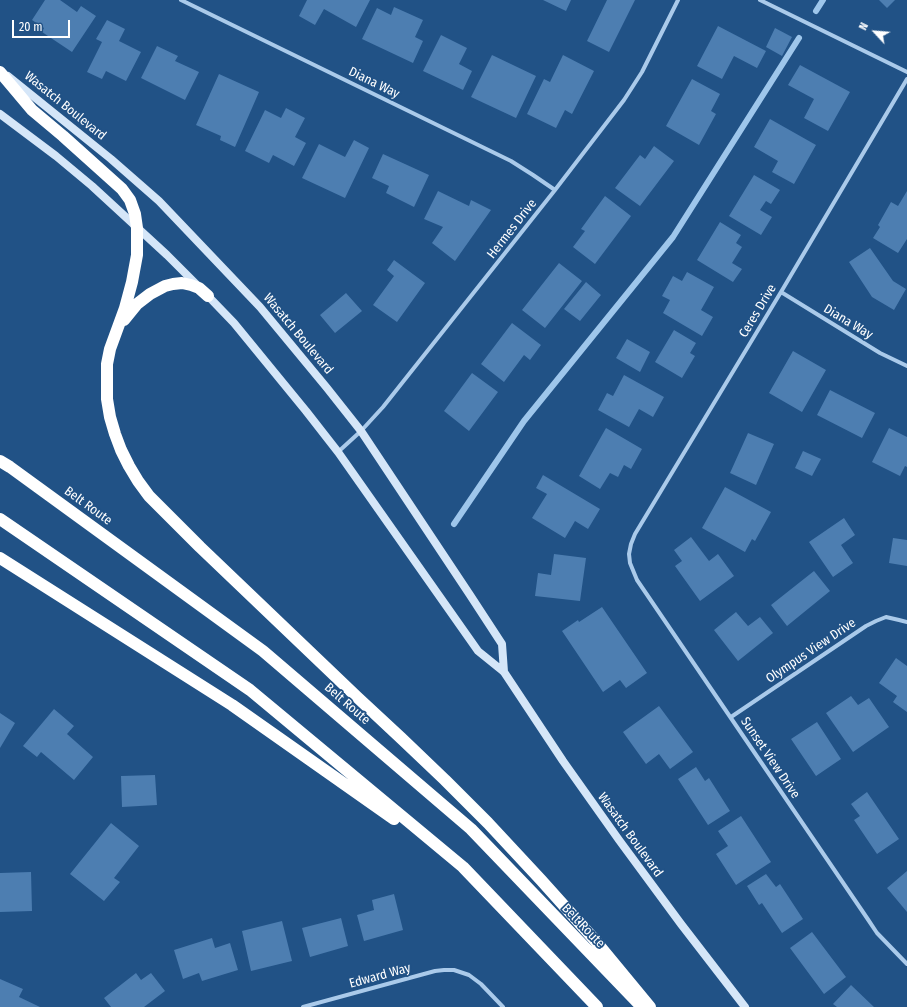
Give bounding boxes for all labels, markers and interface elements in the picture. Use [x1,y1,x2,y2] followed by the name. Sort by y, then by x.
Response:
[14,12,72,38] scale bar
[855,12,895,52] north arrow
[19,20,43,34] text: 20 m
[856,21,871,32] text: N
[346,64,402,102] street label: Diana Way
[21,68,109,144] street label: Wasatch Boulevard
[484,196,540,262] street label: Hermes Drive
[736,281,780,341] street label: Ceres Drive
[260,290,336,378] street label: Wasatch Boulevard
[820,301,876,343] street label: Diana Way
[61,483,115,529] street label: Belt Route
[763,615,859,687] street label: Olympus View Drive
[321,680,373,728] street label: Belt Route
[737,714,803,802] street label: Sunset View Drive
[594,790,666,880] street label: Wasatch Boulevard
[558,901,608,951] street label: Belt Route
[348,960,412,992] street label: Edward Way

